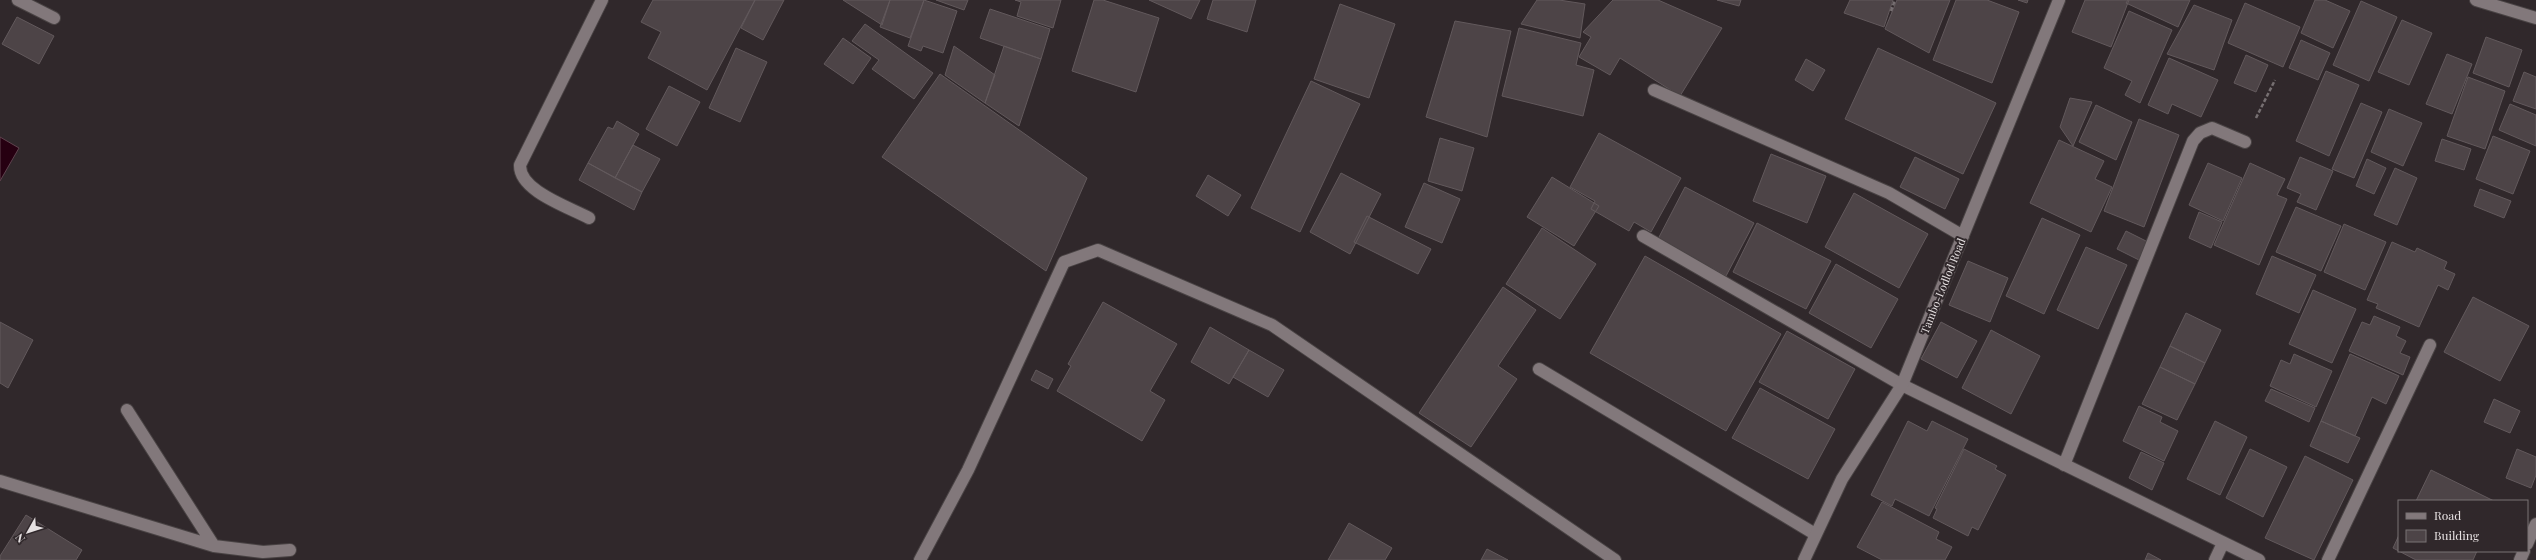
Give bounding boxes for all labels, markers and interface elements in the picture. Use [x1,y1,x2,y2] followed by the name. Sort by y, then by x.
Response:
[1917,235,1969,336] street label: Tambo-Lodlod Road
[2398,500,2528,552] legend
[2434,507,2461,523] text: Road
[8,512,48,552] north arrow
[2434,527,2480,543] text: Building
[11,531,28,546] text: N

